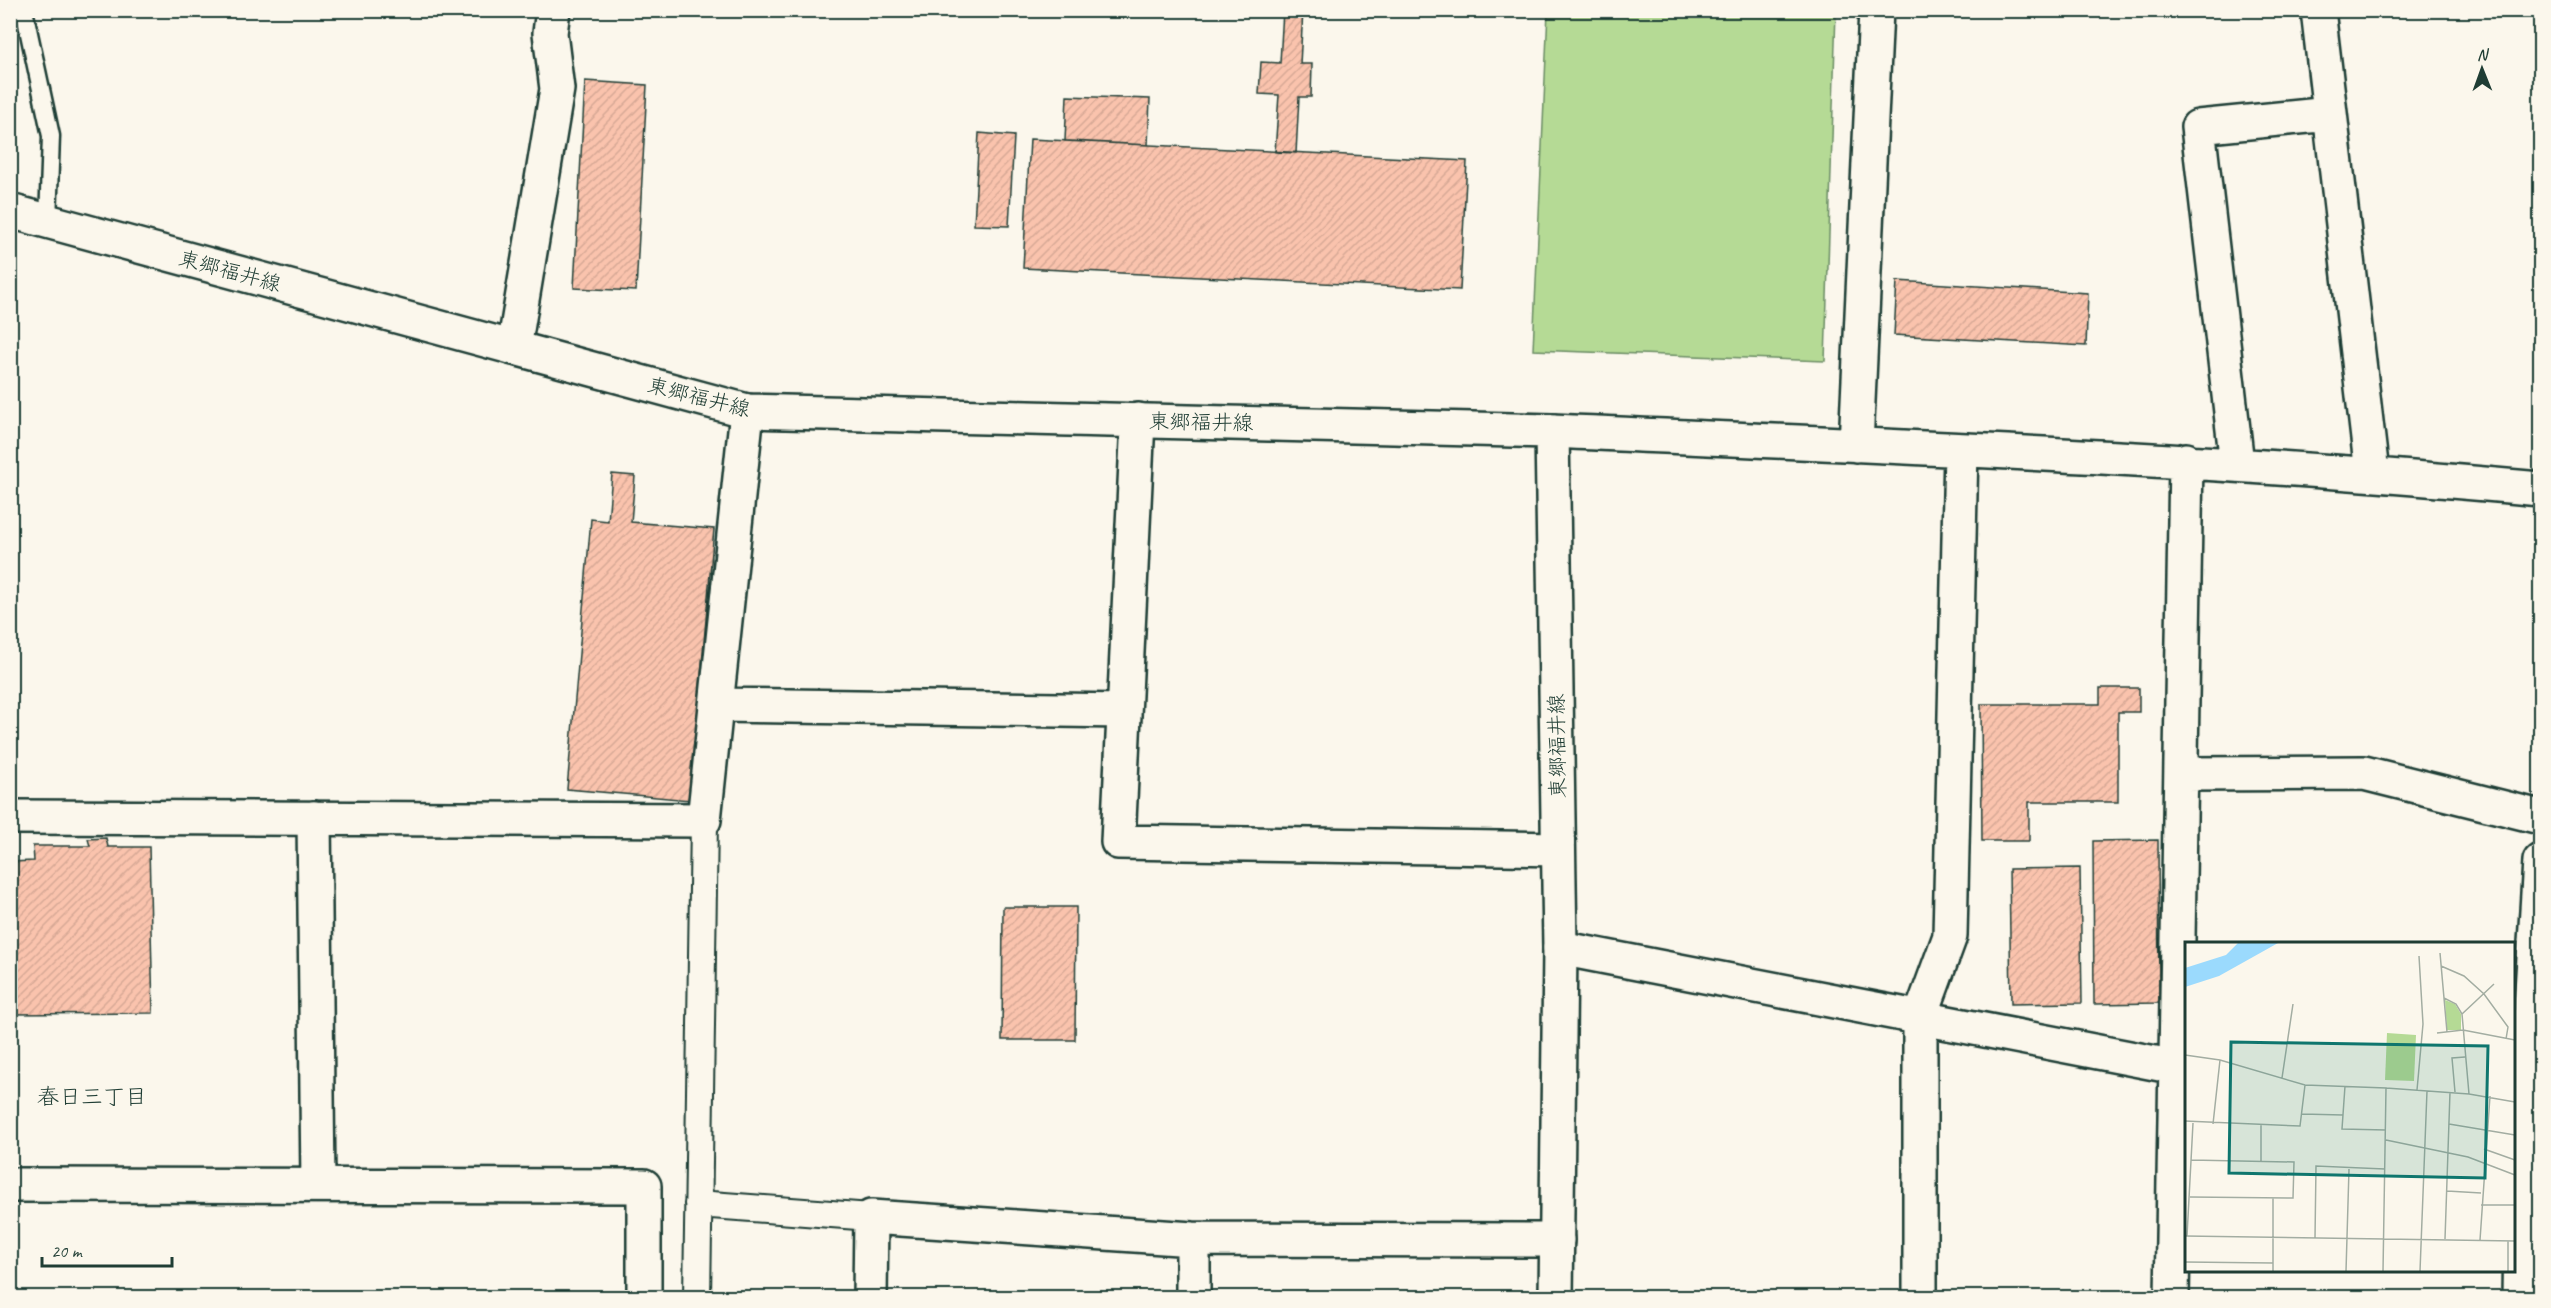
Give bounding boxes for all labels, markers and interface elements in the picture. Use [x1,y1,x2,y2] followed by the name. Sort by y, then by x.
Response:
[2452,39,2512,99] north arrow
[2477,45,2490,65] text: N
[176,245,284,297] street label: 東郷福井線
[645,372,753,422] street label: 東郷福井線
[1148,408,1254,436] street label: 東郷福井線
[1543,693,1571,799] street label: 東郷福井線
[2185,942,2515,1272] inset map
[37,1083,147,1111] district label: 春日三丁目
[42,1230,172,1268] scale bar
[51,1240,84,1262] text: 20 m

